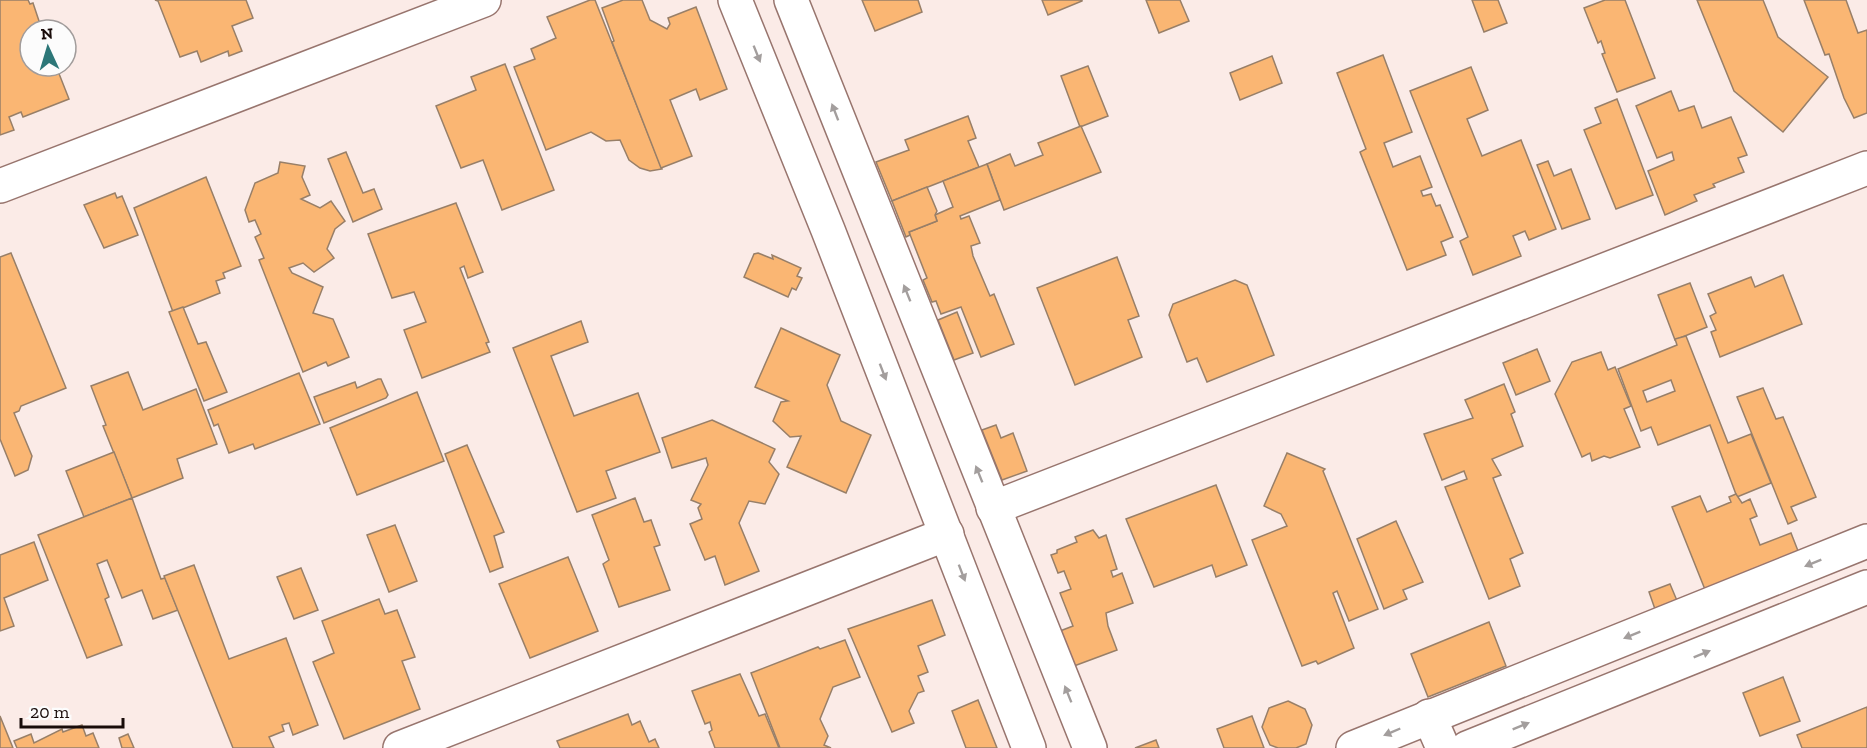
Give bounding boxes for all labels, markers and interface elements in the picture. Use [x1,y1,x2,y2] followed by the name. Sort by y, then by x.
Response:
[18,18,78,78] north arrow
[40,24,54,43] text: N
[753,45,762,63] one-way arrow
[830,103,839,121] one-way arrow
[902,284,911,302] one-way arrow
[879,363,888,381] one-way arrow
[974,465,983,483] one-way arrow
[1803,558,1821,568] one-way arrow
[958,564,967,582] one-way arrow
[1622,630,1640,640] one-way arrow
[1693,649,1711,658] one-way arrow
[1063,685,1072,703] one-way arrow
[21,691,123,729] scale bar
[30,701,70,723] text: 20 m
[1512,721,1530,730] one-way arrow
[1383,727,1401,737] one-way arrow

